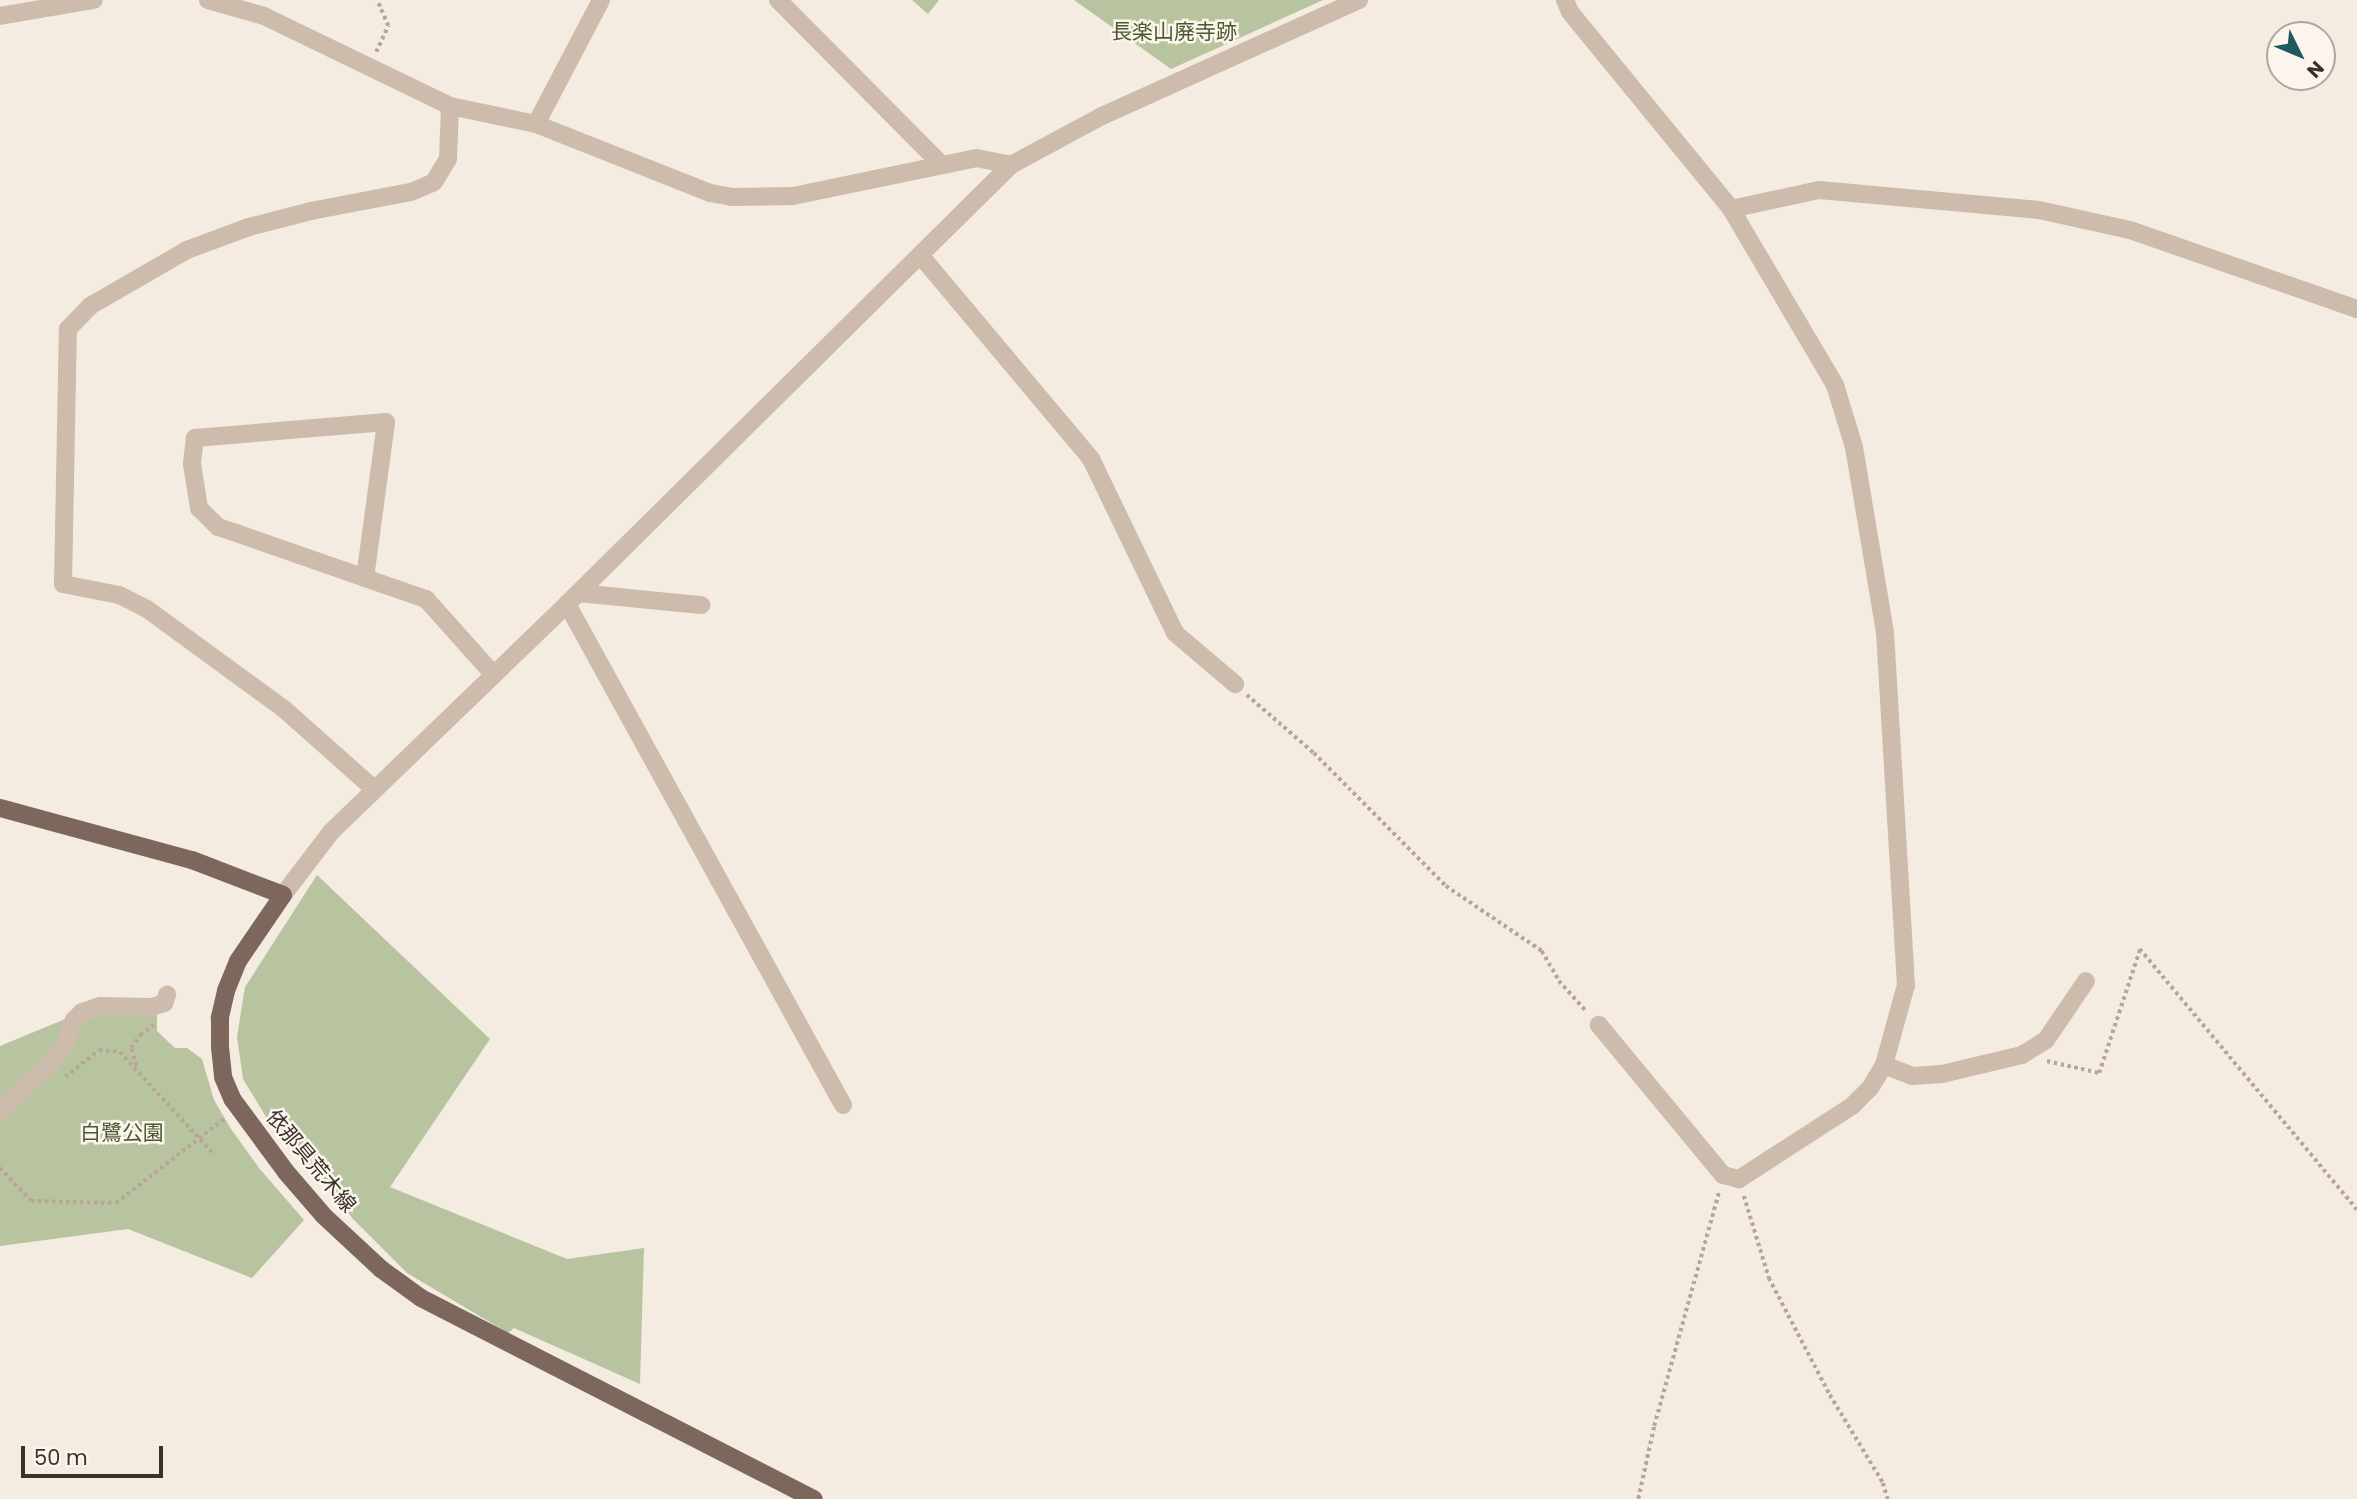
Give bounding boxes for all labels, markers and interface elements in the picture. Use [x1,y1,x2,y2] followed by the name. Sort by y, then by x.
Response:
[1111,19,1237,45] park label: 長楽山廃寺跡
[2266,21,2336,91] north arrow
[2301,55,2330,84] text: N
[261,1105,361,1217] street label: 依那具荒木線
[80,1120,164,1146] park label: 白鷺公園
[24,1432,166,1476] scale bar
[34,1443,88,1472] text: 50 m

